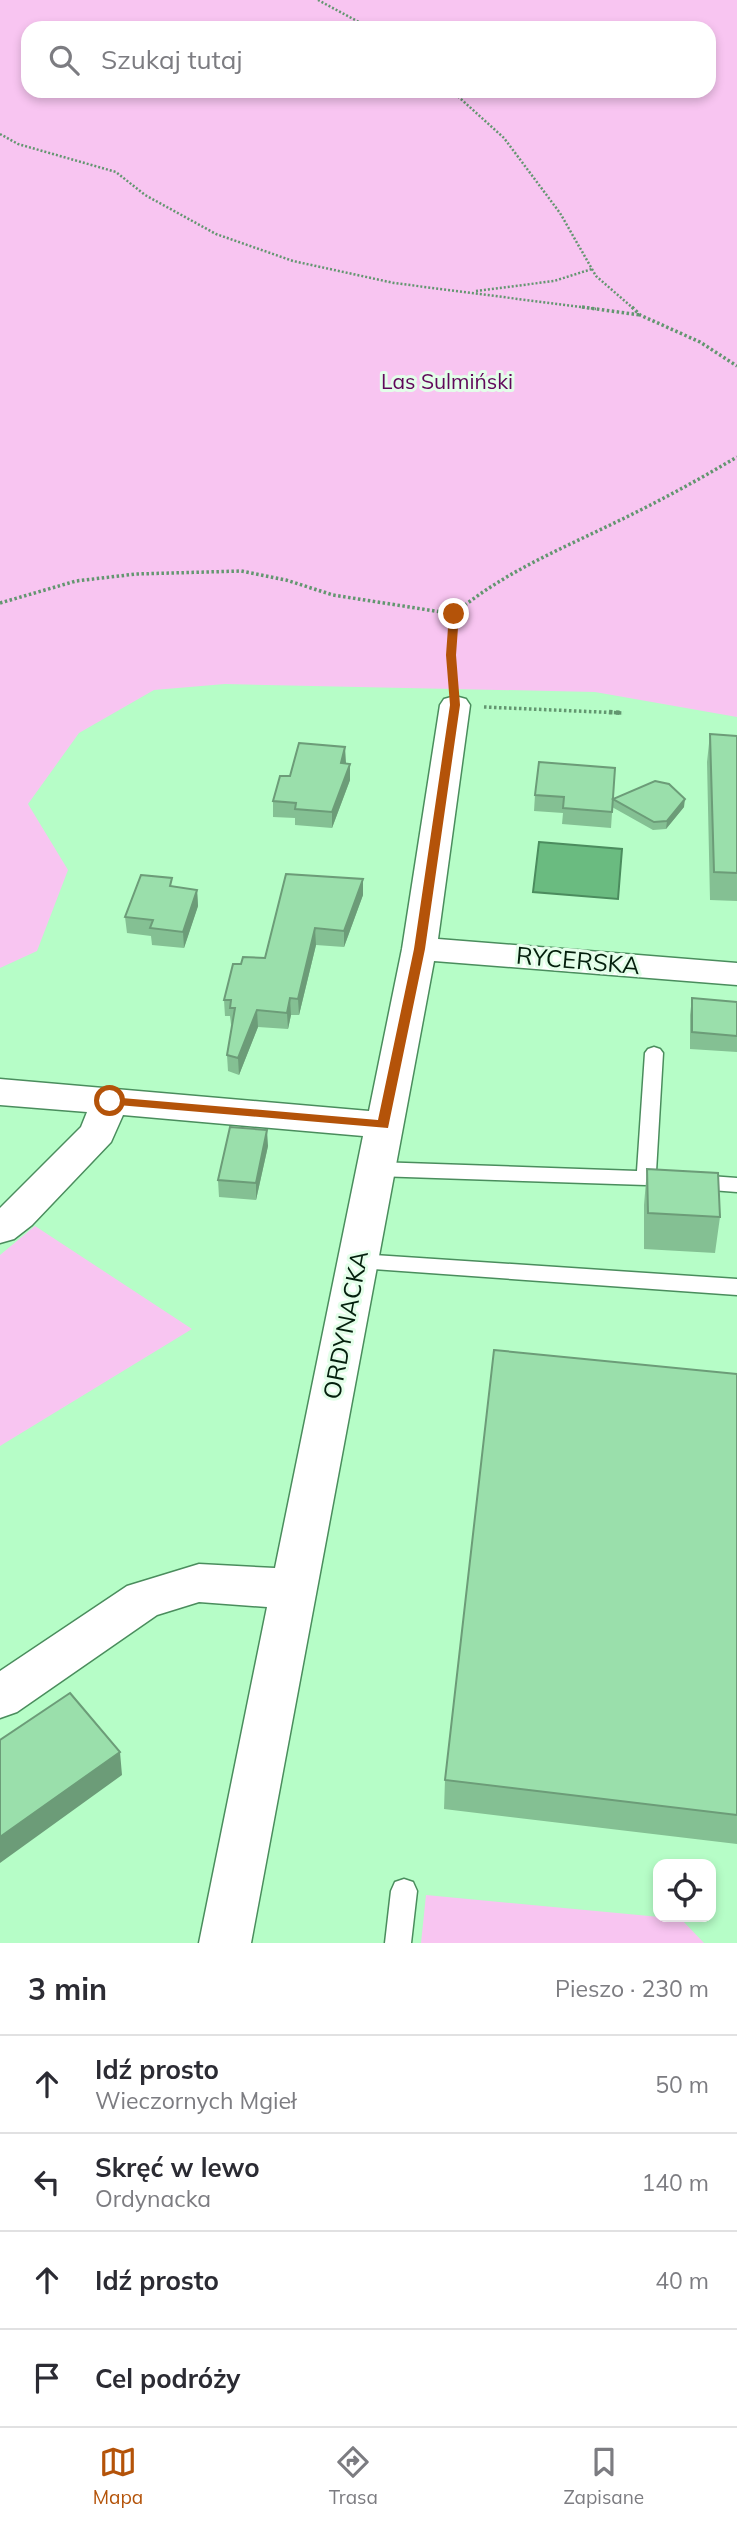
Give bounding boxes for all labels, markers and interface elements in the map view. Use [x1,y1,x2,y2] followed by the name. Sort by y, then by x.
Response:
[21,21,716,98] search box
[45,41,83,79] icon: search
[101,43,243,76] text: Szukaj tutaj
[381,368,513,394] park label: Las Sulmiński
[438,598,469,629] route end
[515,940,642,980] street label: RYCERSKA
[94,1085,125,1116] route start
[316,1248,374,1402] street label: ORDYNACKA
[653,1859,716,1922] map controls
[653,1859,716,1922] button: locate
[28,1970,107,2008] text: 3 min
[555,1974,709,2003] text: Pieszo · 230 m
[95,2053,219,2086] text: Idź prosto
[28,2065,66,2103] icon: ahead
[655,2070,709,2099] text: 50 m
[95,2086,296,2115] text: Wieczornych Mgieł
[95,2151,260,2184] text: Skręć w lewo
[28,2163,66,2201] icon: left
[641,2168,709,2197] text: 140 m
[95,2184,211,2213] text: Ordynacka
[28,2261,66,2299] icon: ahead
[95,2264,219,2297] text: Idź prosto
[655,2266,709,2295] text: 40 m
[28,2359,66,2397] icon: arrive
[95,2362,240,2395] text: Cel podróży
[93,2443,143,2509] tab: Mapa
[329,2443,378,2509] tab: Trasa
[563,2443,644,2509] tab: Zapisane

